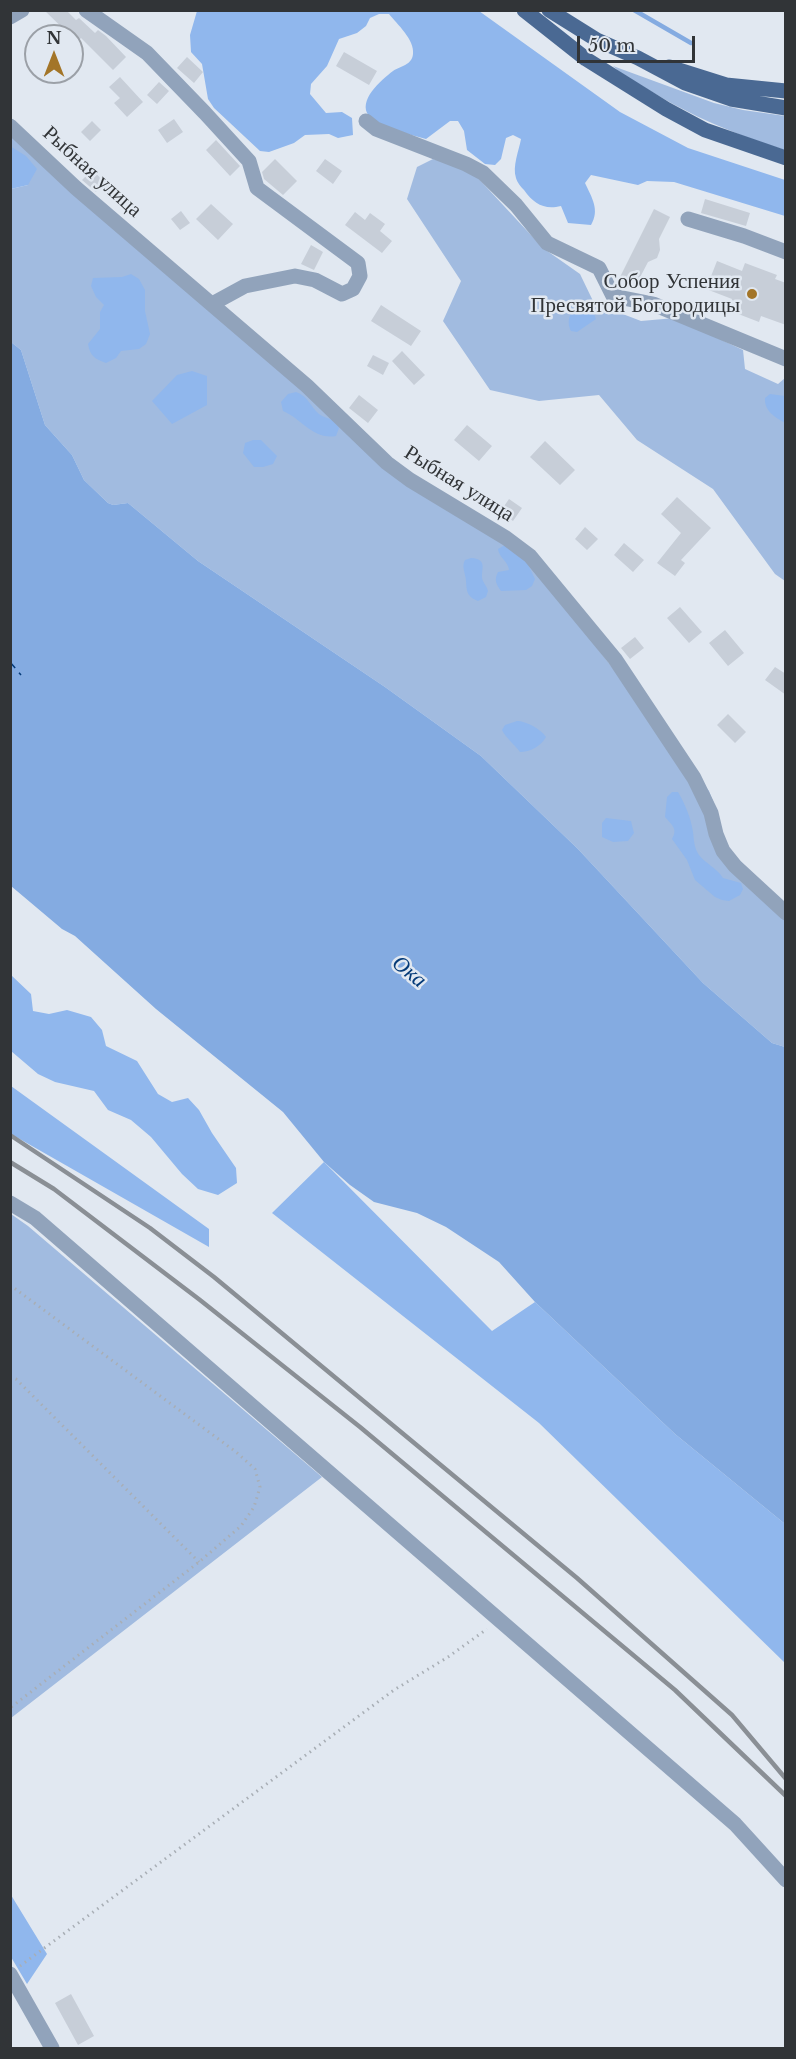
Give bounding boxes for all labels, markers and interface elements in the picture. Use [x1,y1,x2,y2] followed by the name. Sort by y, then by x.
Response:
[24,24,84,84] north arrow
[580,24,698,62] scale bar
[46,28,62,48] text: N
[588,35,636,57] text: 50 m
[37,121,147,223] street label: Рыбная улица
[530,269,740,319] place label: Собор Успения Пресвятой Богородицы
[745,287,759,301] marker: Собор Успения Пресвятой Богородицы
[400,440,518,528] street label: Рыбная улица
[386,950,432,994] water label: Ока

